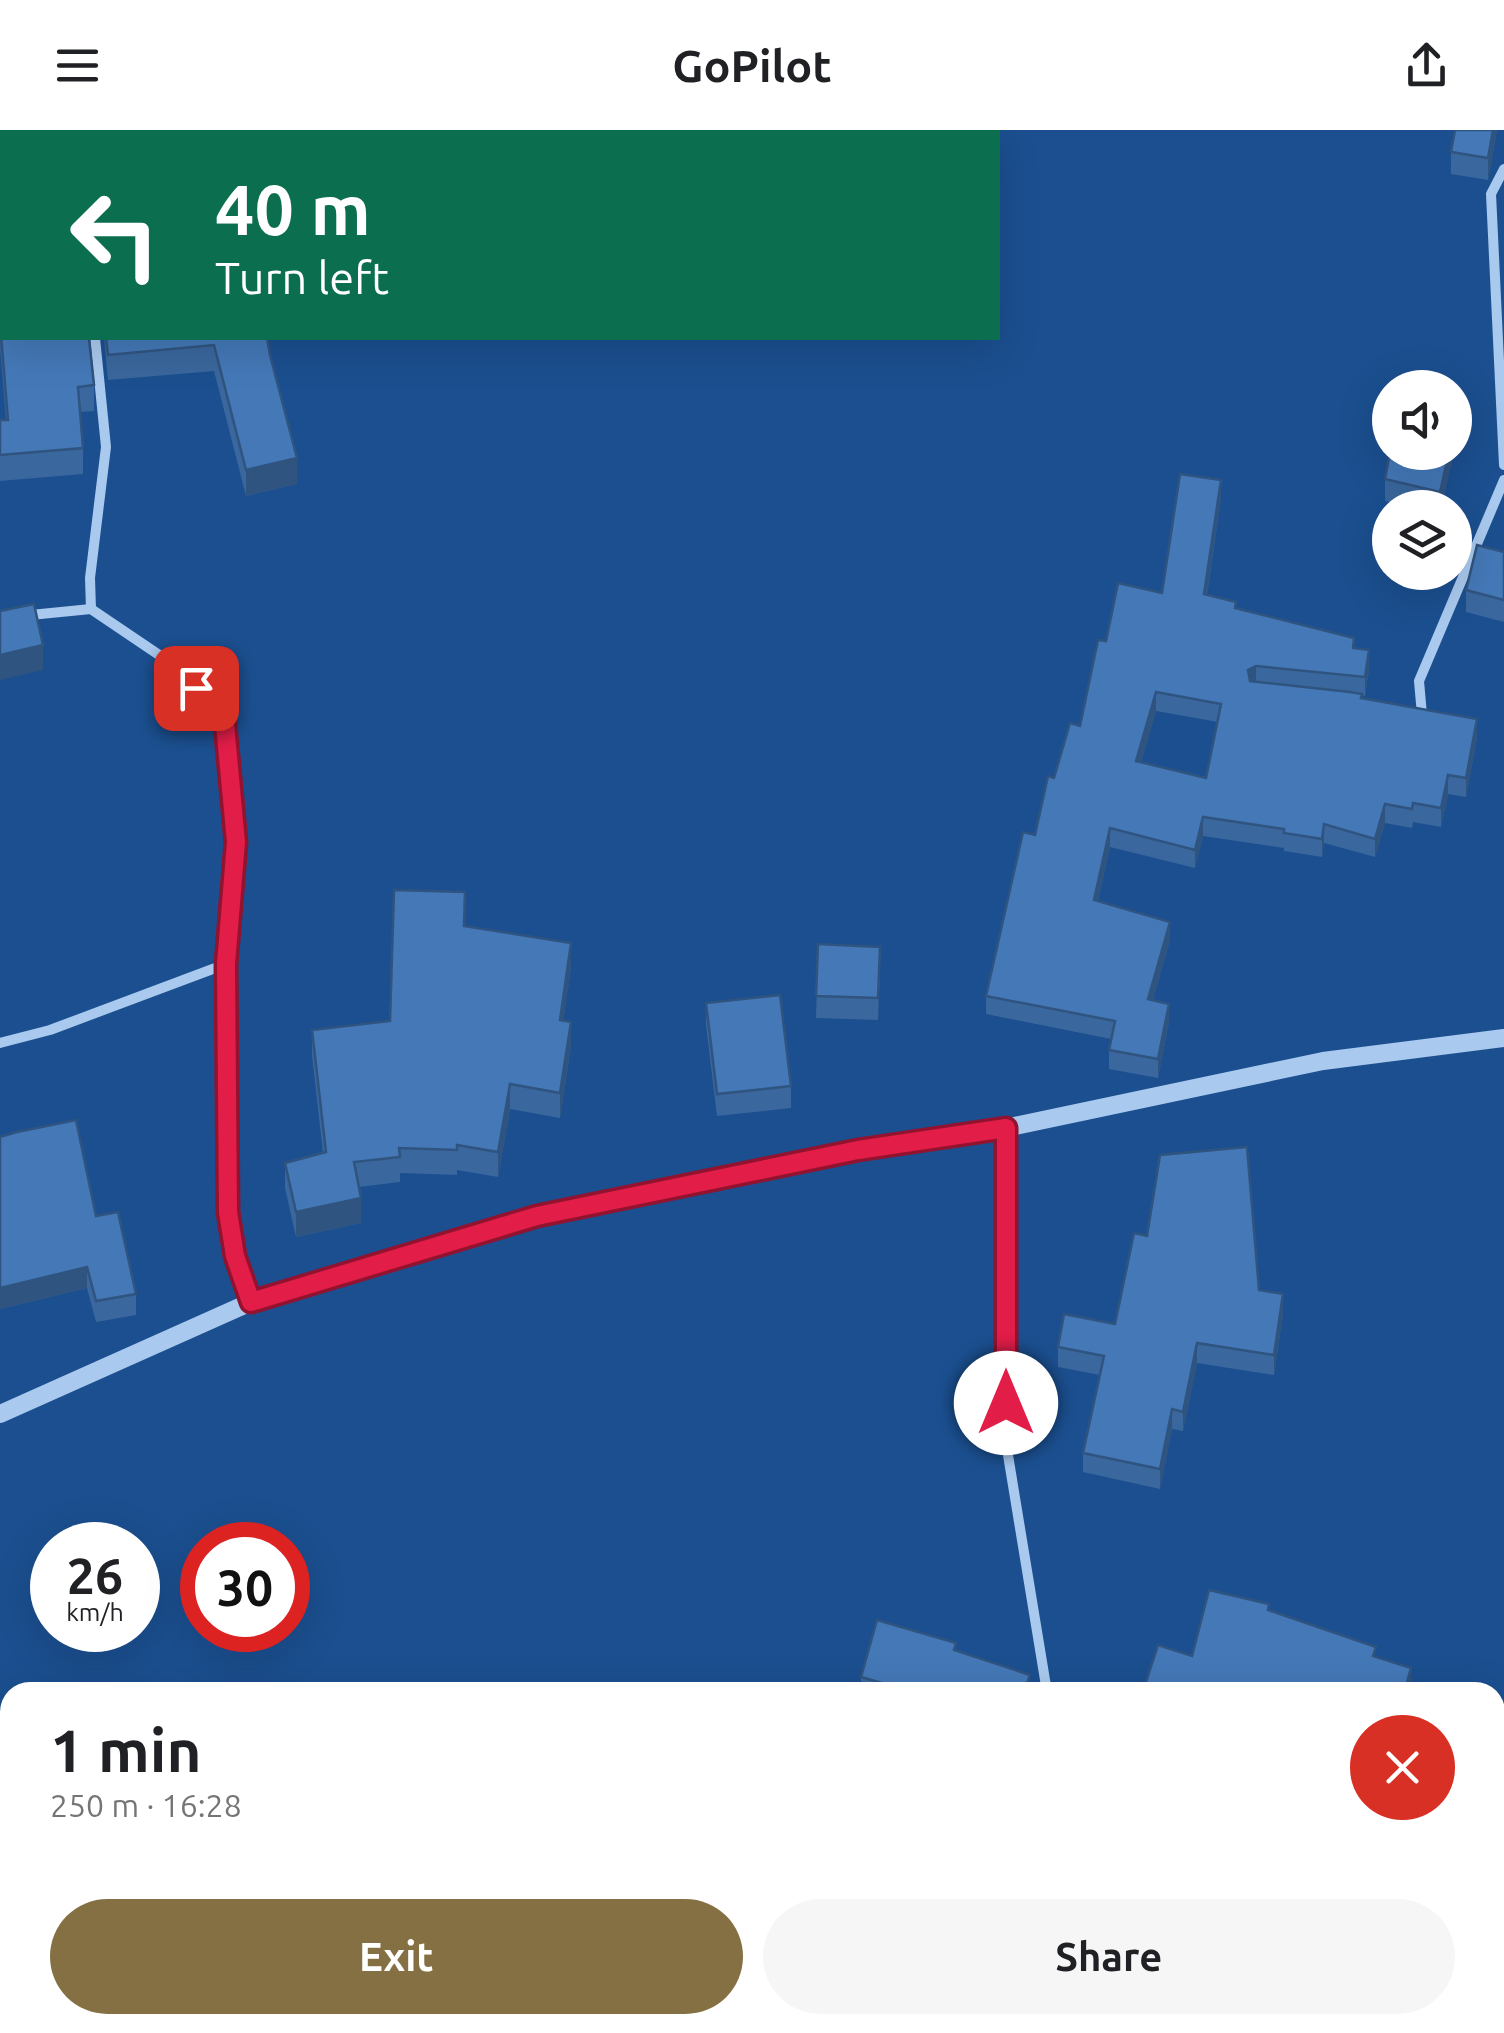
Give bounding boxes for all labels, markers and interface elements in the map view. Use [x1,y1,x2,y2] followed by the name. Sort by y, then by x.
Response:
[50,38,105,93] icon: menu
[1399,38,1454,93] icon: share
[672,40,832,91] text: GoPilot
[50,170,180,300] icon: left
[215,170,371,248] text: 40 m
[215,252,389,303] text: Turn left
[1372,370,1472,590] map controls
[1372,370,1472,470] button: sound
[1372,490,1472,590] button: layers
[154,646,239,731] pin
[169,661,224,716] icon: arrive
[954,1351,1058,1455] position arrow
[180,1522,310,1652] speed limit sign: 30
[67,1547,123,1603] text: 26
[66,1598,124,1626] text: km/h
[1350,1715,1455,1820] button: close
[50,1716,202,1783] text: 1 min
[50,1787,242,1823] text: 250 m · 16:28
[50,1899,743,2014] button: Exit
[763,1899,1455,2014] button: Share

